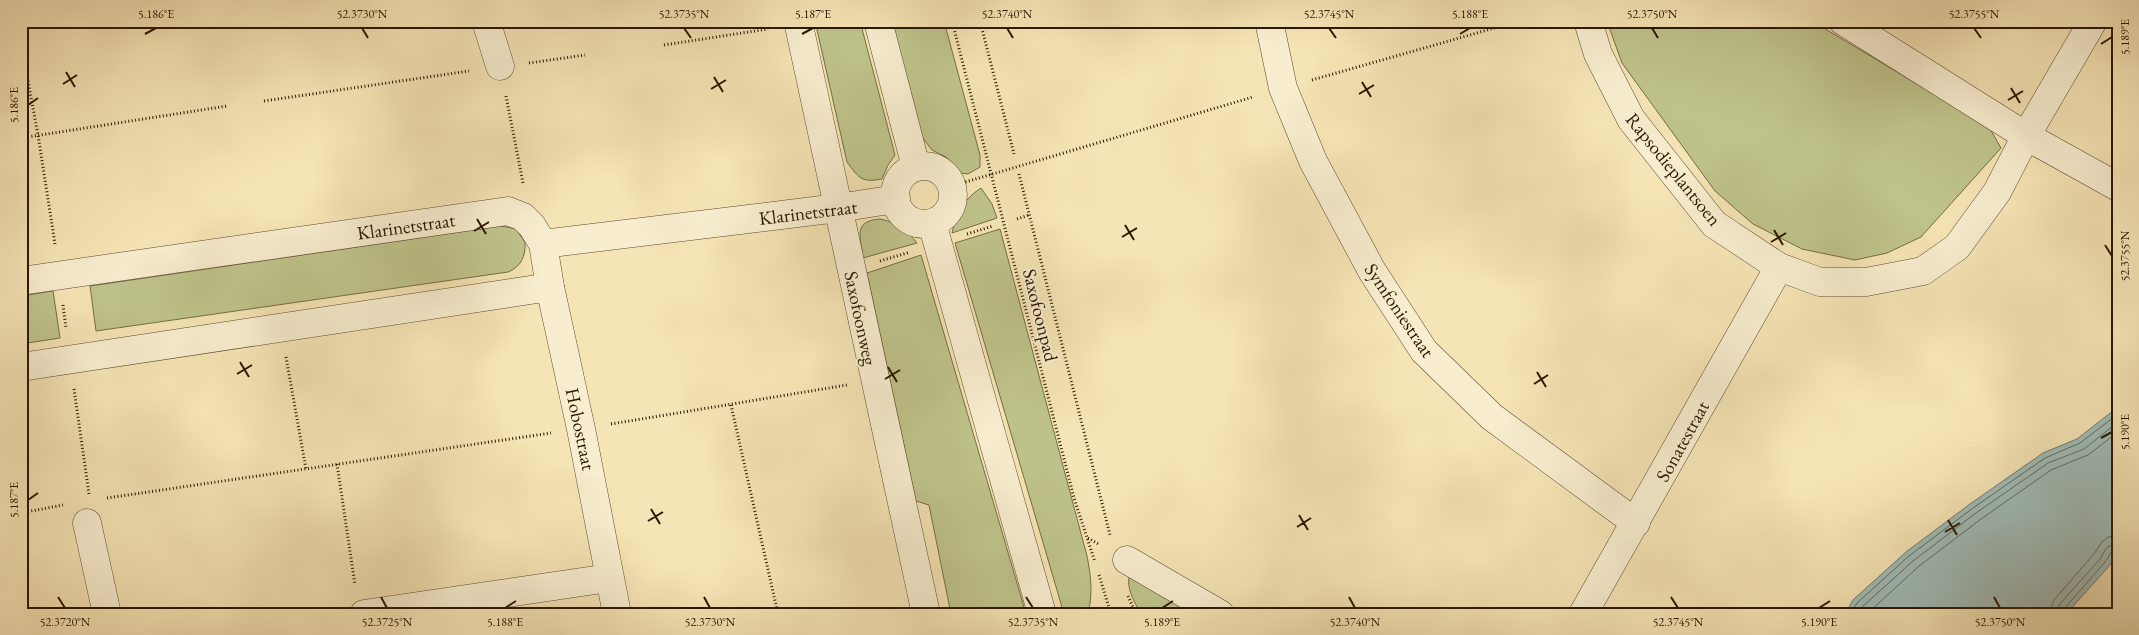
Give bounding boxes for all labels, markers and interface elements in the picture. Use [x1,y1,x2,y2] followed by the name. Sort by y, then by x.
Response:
[138,6,174,22] text: 5.186°E
[337,6,388,22] text: 52.3730°N
[659,6,710,22] text: 52.3735°N
[795,6,831,22] text: 5.187°E
[982,6,1033,22] text: 52.3740°N
[1304,6,1355,22] text: 52.3745°N
[1452,6,1488,22] text: 5.188°E
[1627,6,1678,22] text: 52.3750°N
[1949,6,2000,22] text: 52.3755°N
[2117,19,2133,55] text: 5.189°E
[6,87,22,123] text: 5.186°E
[1620,107,1727,231] street label: Rapsodieplantsoen
[757,194,859,231] street label: Klarinetstraat
[355,207,457,246] street label: Klarinetstraat
[2117,230,2133,281] text: 52.3755°N
[1359,258,1440,362] street label: Symfoniestraat
[1017,266,1064,364] street label: Saxofoonpad
[838,269,883,368] street label: Saxofoonweg
[560,386,601,473] street label: Hobostraat
[1650,396,1715,486] street label: Sonatestraat
[2117,414,2133,450] text: 5.190°E
[6,482,22,518] text: 5.187°E
[40,614,91,630] text: 52.3720°N
[362,614,413,630] text: 52.3725°N
[487,614,523,630] text: 5.188°E
[685,614,736,630] text: 52.3730°N
[1008,614,1059,630] text: 52.3735°N
[1144,614,1180,630] text: 5.189°E
[1330,614,1381,630] text: 52.3740°N
[1653,614,1704,630] text: 52.3745°N
[1801,614,1837,630] text: 5.190°E
[1975,614,2026,630] text: 52.3750°N

